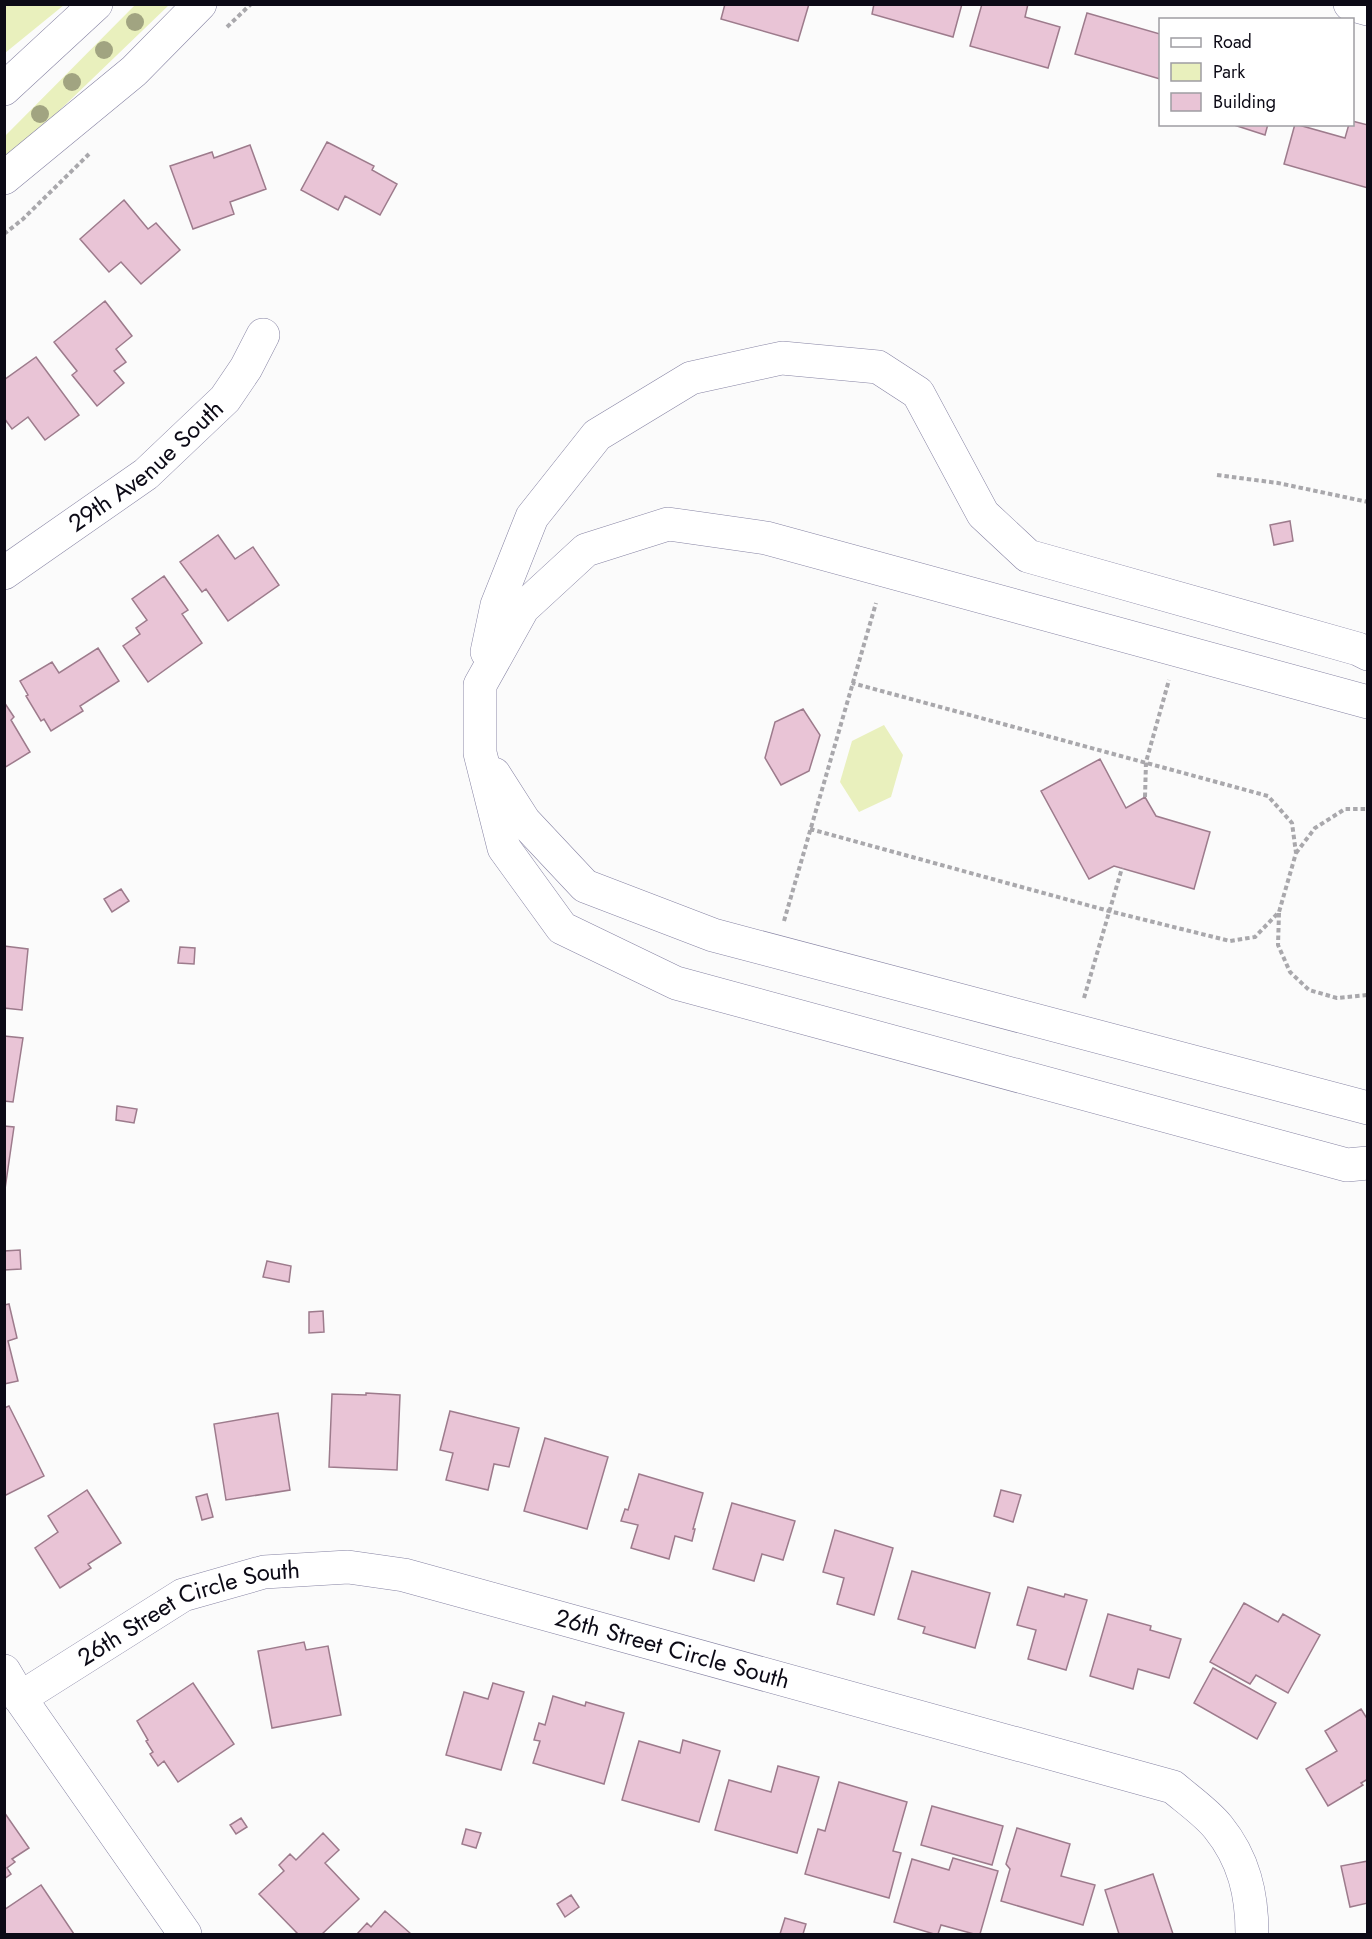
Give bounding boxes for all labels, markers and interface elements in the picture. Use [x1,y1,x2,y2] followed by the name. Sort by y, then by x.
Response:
[1159,18,1354,126] legend
[1213,29,1252,55] text: Road
[1213,59,1245,85] text: Park
[1213,89,1276,115] text: Building
[61,391,231,540] street label: 29th Avenue South
[70,1552,301,1674] street label: 26th Street Circle South
[551,1599,794,1698] street label: 26th Street Circle South

